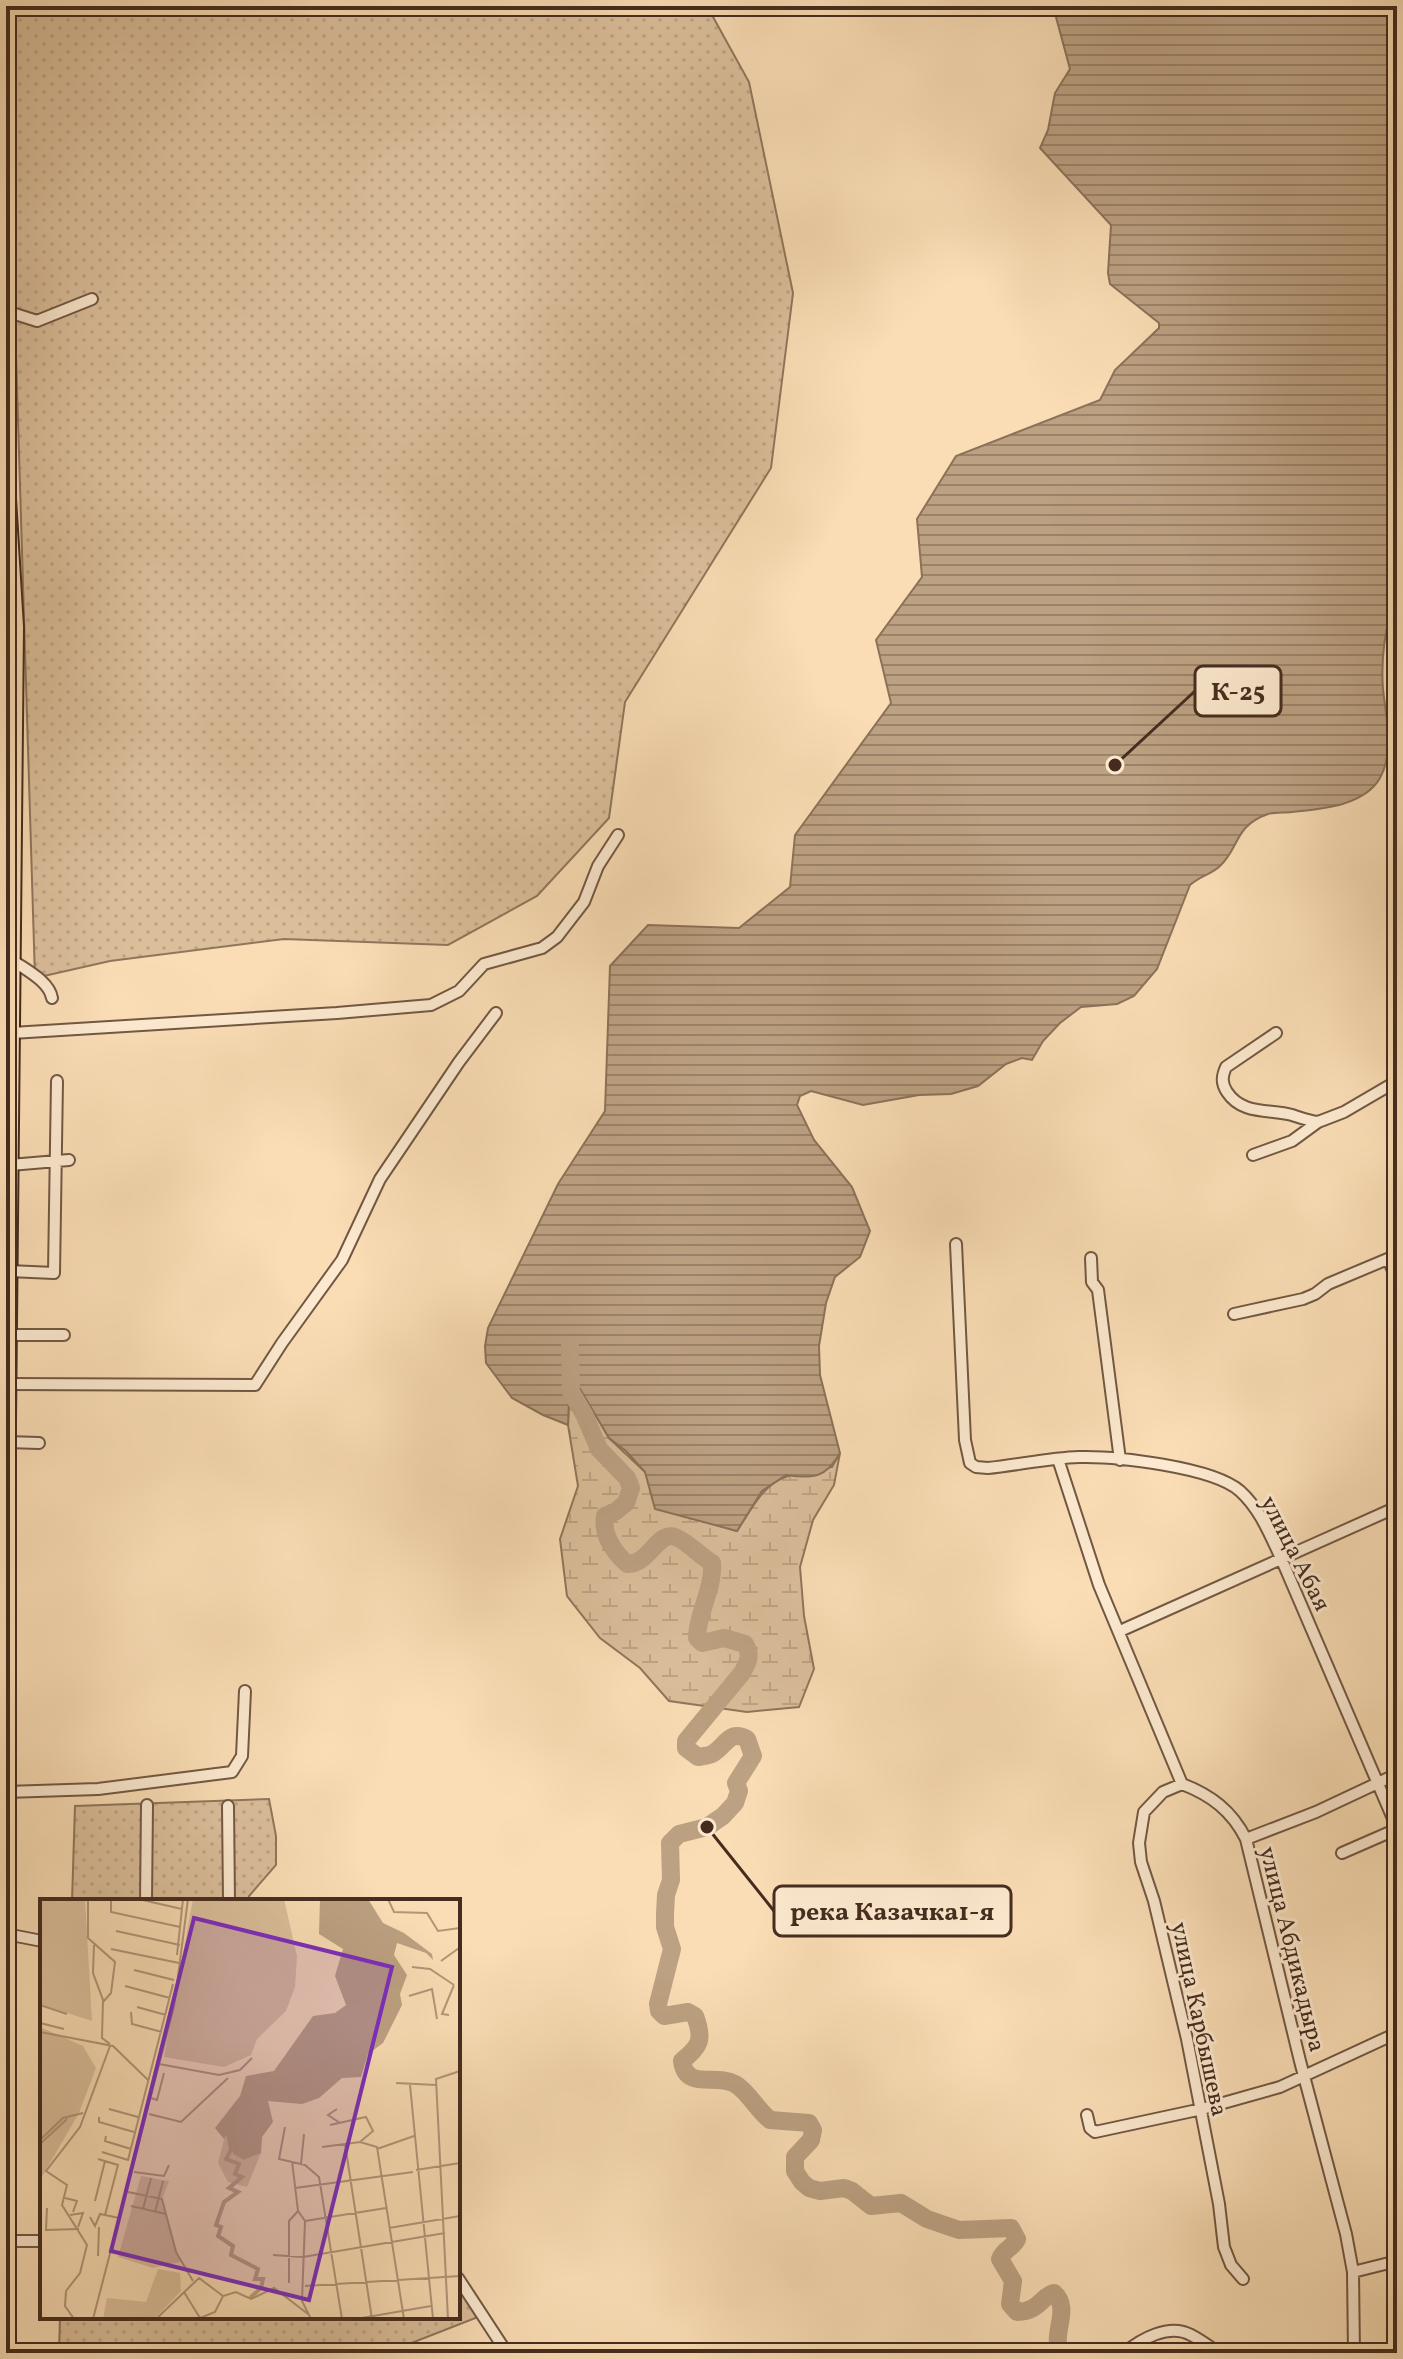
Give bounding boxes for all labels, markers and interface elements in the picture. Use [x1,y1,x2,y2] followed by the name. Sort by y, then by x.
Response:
[1195,666,1281,716] callout: К-25
[1211,675,1265,711] text: К-25
[1251,1490,1338,1618] street label: улица Абая
[1249,1843,1333,2056] street label: улица Абдикадыра
[774,1886,1011,1936] callout: река Казачка1-я
[790,1895,994,1931] text: река Казачка1-я
[40,1899,460,2319] inset map
[1161,1919,1235,2120] street label: улица Карбышева

